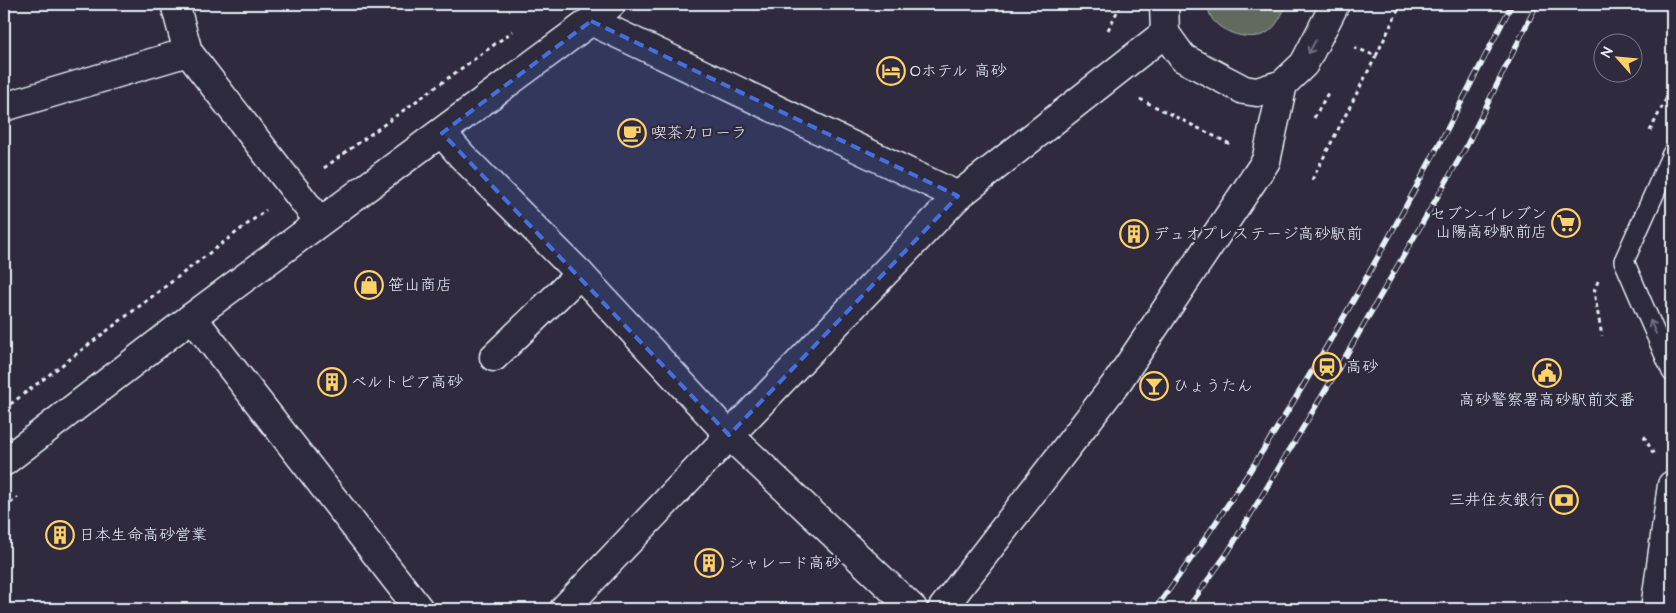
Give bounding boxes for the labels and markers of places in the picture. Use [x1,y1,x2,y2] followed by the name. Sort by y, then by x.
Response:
[876,56,906,86] hotel icon: Oホテル 高砂
[910,60,1007,82] place label: Oホテル 高砂
[617,118,647,148] cafe icon: 喫茶カローラ
[651,122,747,144] place label: 喫茶カローラ
[1430,203,1547,243] place label: セブン-イレブン 山陽高砂駅前店
[1551,208,1581,238] supermarket icon: セブン-イレブン 山陽高砂駅前店
[1119,219,1149,249] building icon: デュオプレステージ高砂駅前
[1153,223,1362,245] place label: デュオプレステージ高砂駅前
[354,270,384,300] shop icon: 笹山商店
[388,274,452,296] place label: 笹山商店
[1312,352,1342,382] station icon: 高砂
[1346,356,1378,378] place label: 高砂
[1532,358,1562,388] public building icon: 高砂警察署高砂駅前交番
[317,367,347,397] building icon: ベルトピア高砂
[351,371,463,393] place label: ベルトピア高砂
[1139,371,1169,401] bar icon: ひょうたん
[1173,375,1253,397] place label: ひょうたん
[1459,389,1635,411] place label: 高砂警察署高砂駅前交番
[1549,485,1579,515] bank icon: 三井住友銀行
[1449,489,1545,511] place label: 三井住友銀行
[45,520,75,550] building icon: 日本生命高砂営業
[79,524,207,546] place label: 日本生命高砂営業
[694,548,724,578] building icon: シャレード高砂
[728,552,841,574] place label: シャレード高砂

